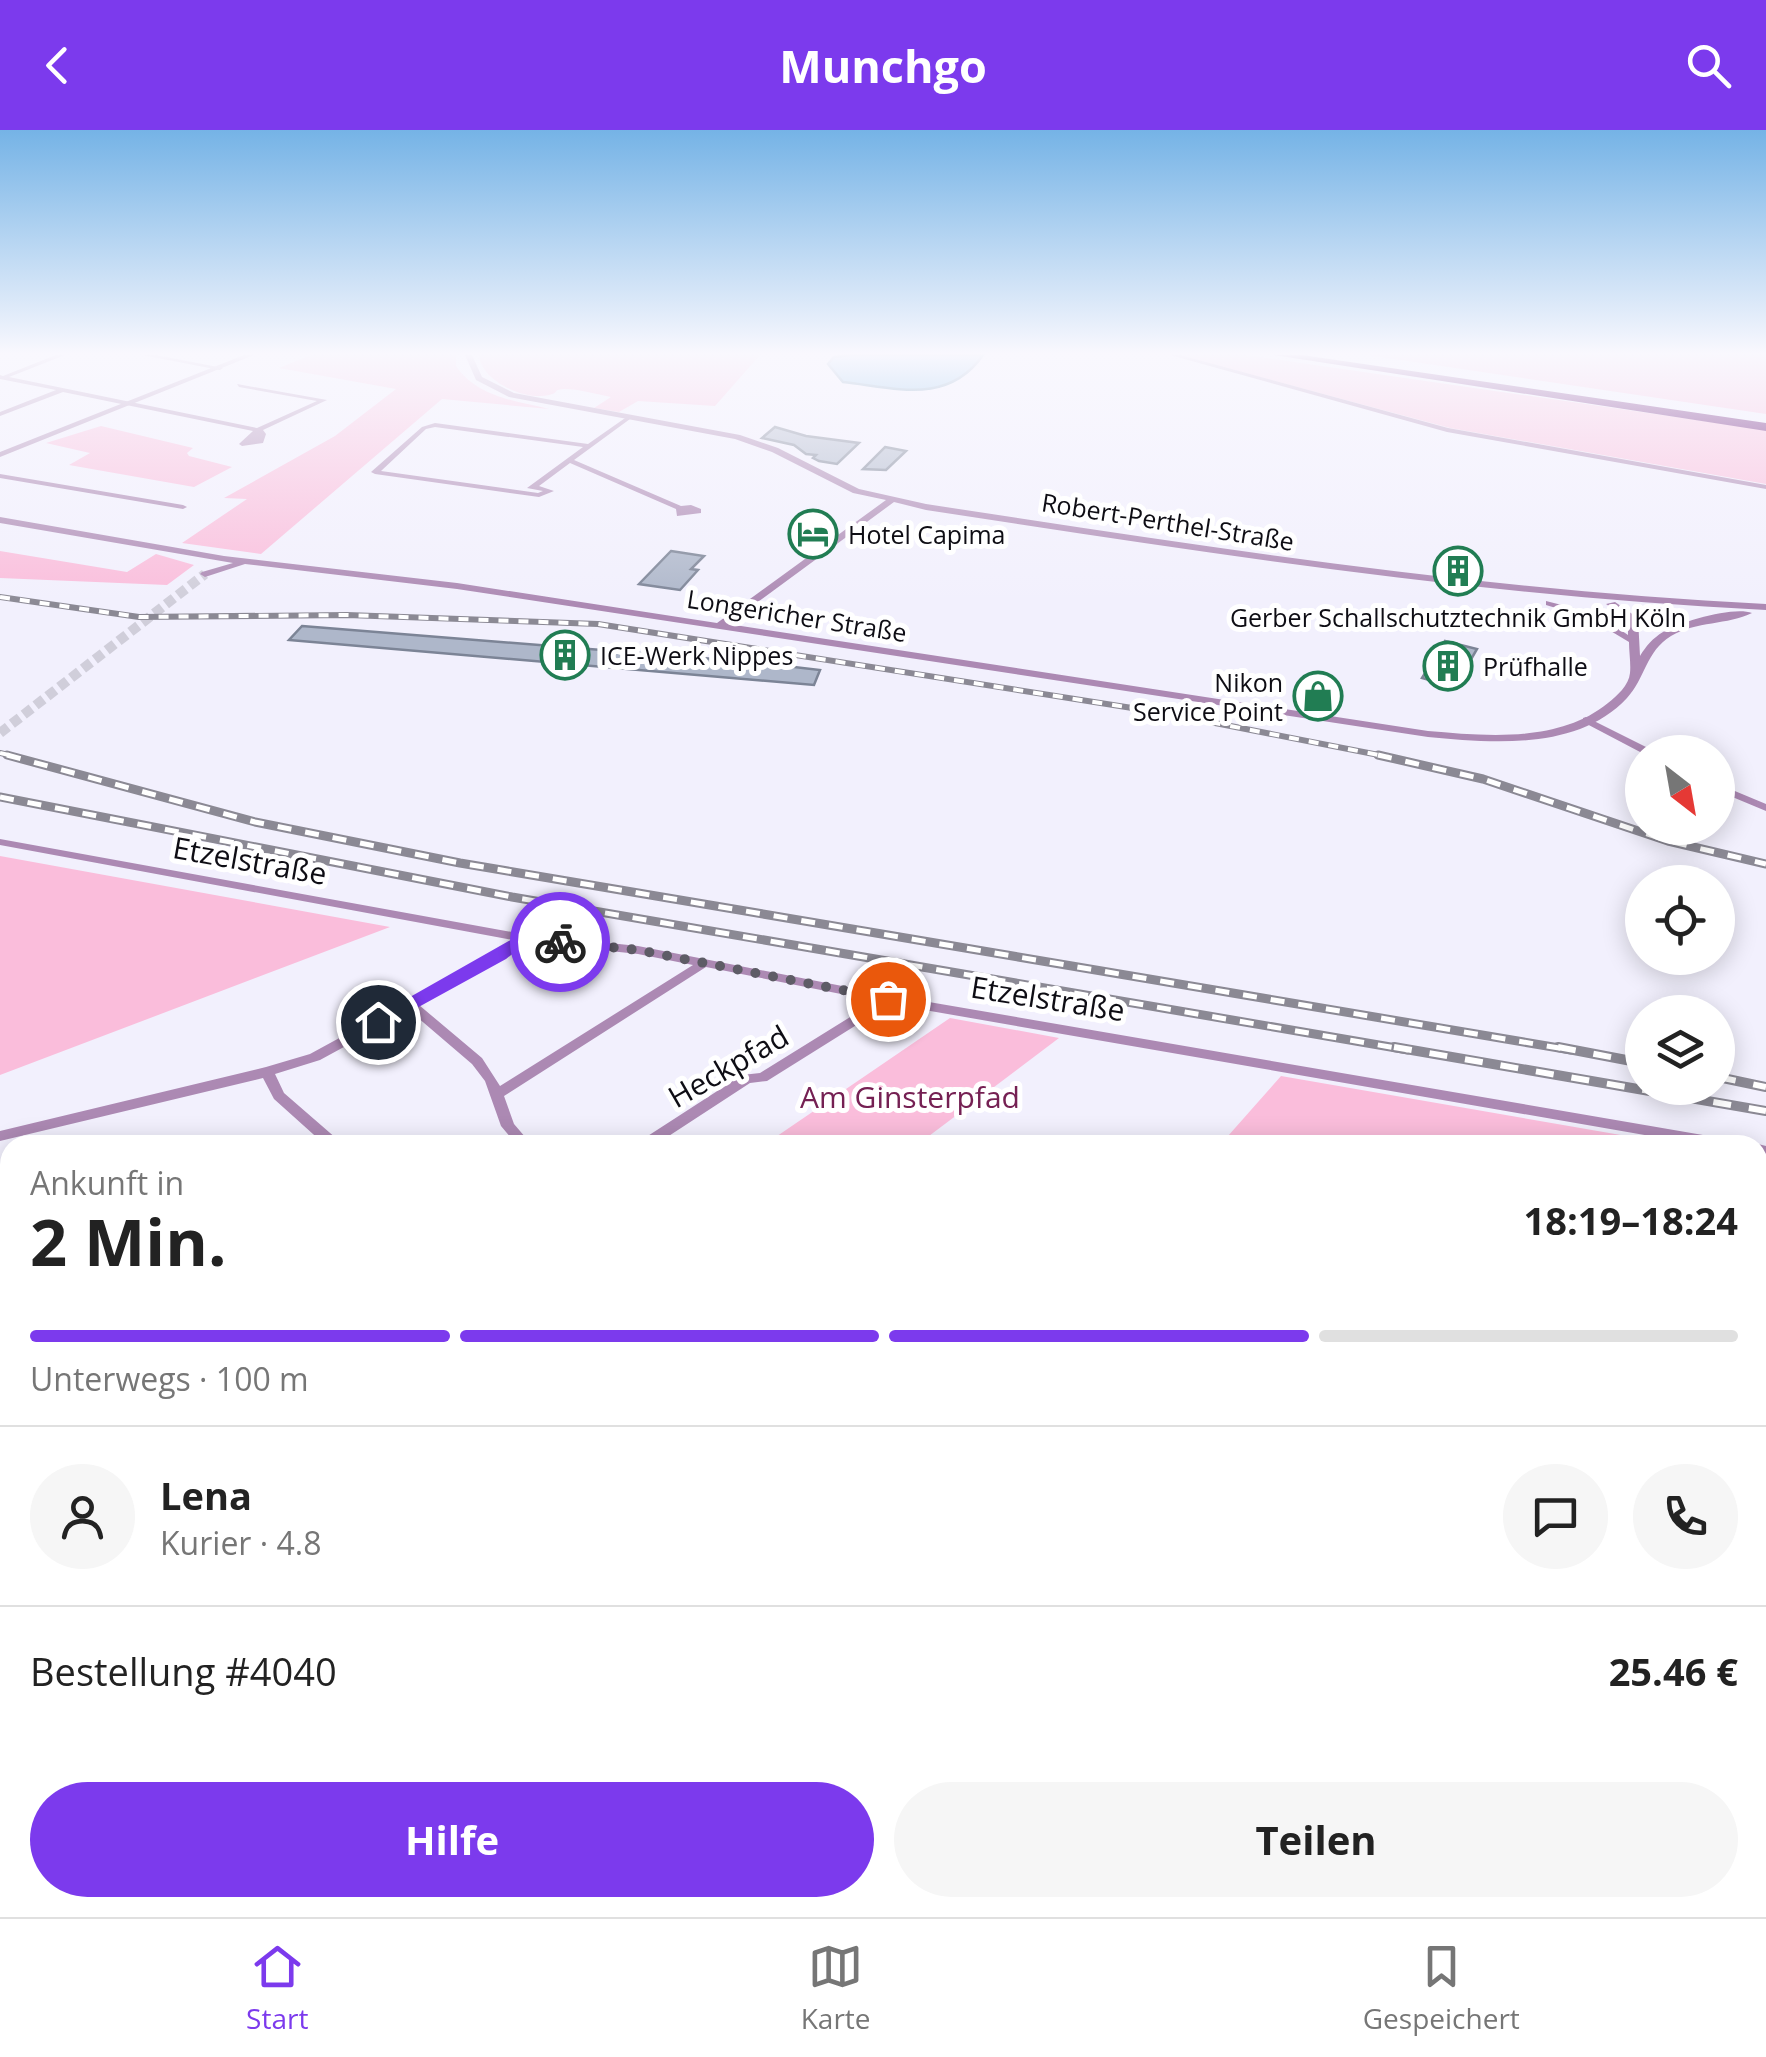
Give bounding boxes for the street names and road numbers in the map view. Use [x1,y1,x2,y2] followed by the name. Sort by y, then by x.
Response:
[1039,484,1297,558] street label: Robert-Perthel-Straße
[685,581,909,649] street label: Longericher Straße
[170,826,330,894] street label: Etzelstraße
[968,966,1128,1030] street label: Etzelstraße
[660,1015,796,1117] street label: Heckpfad

